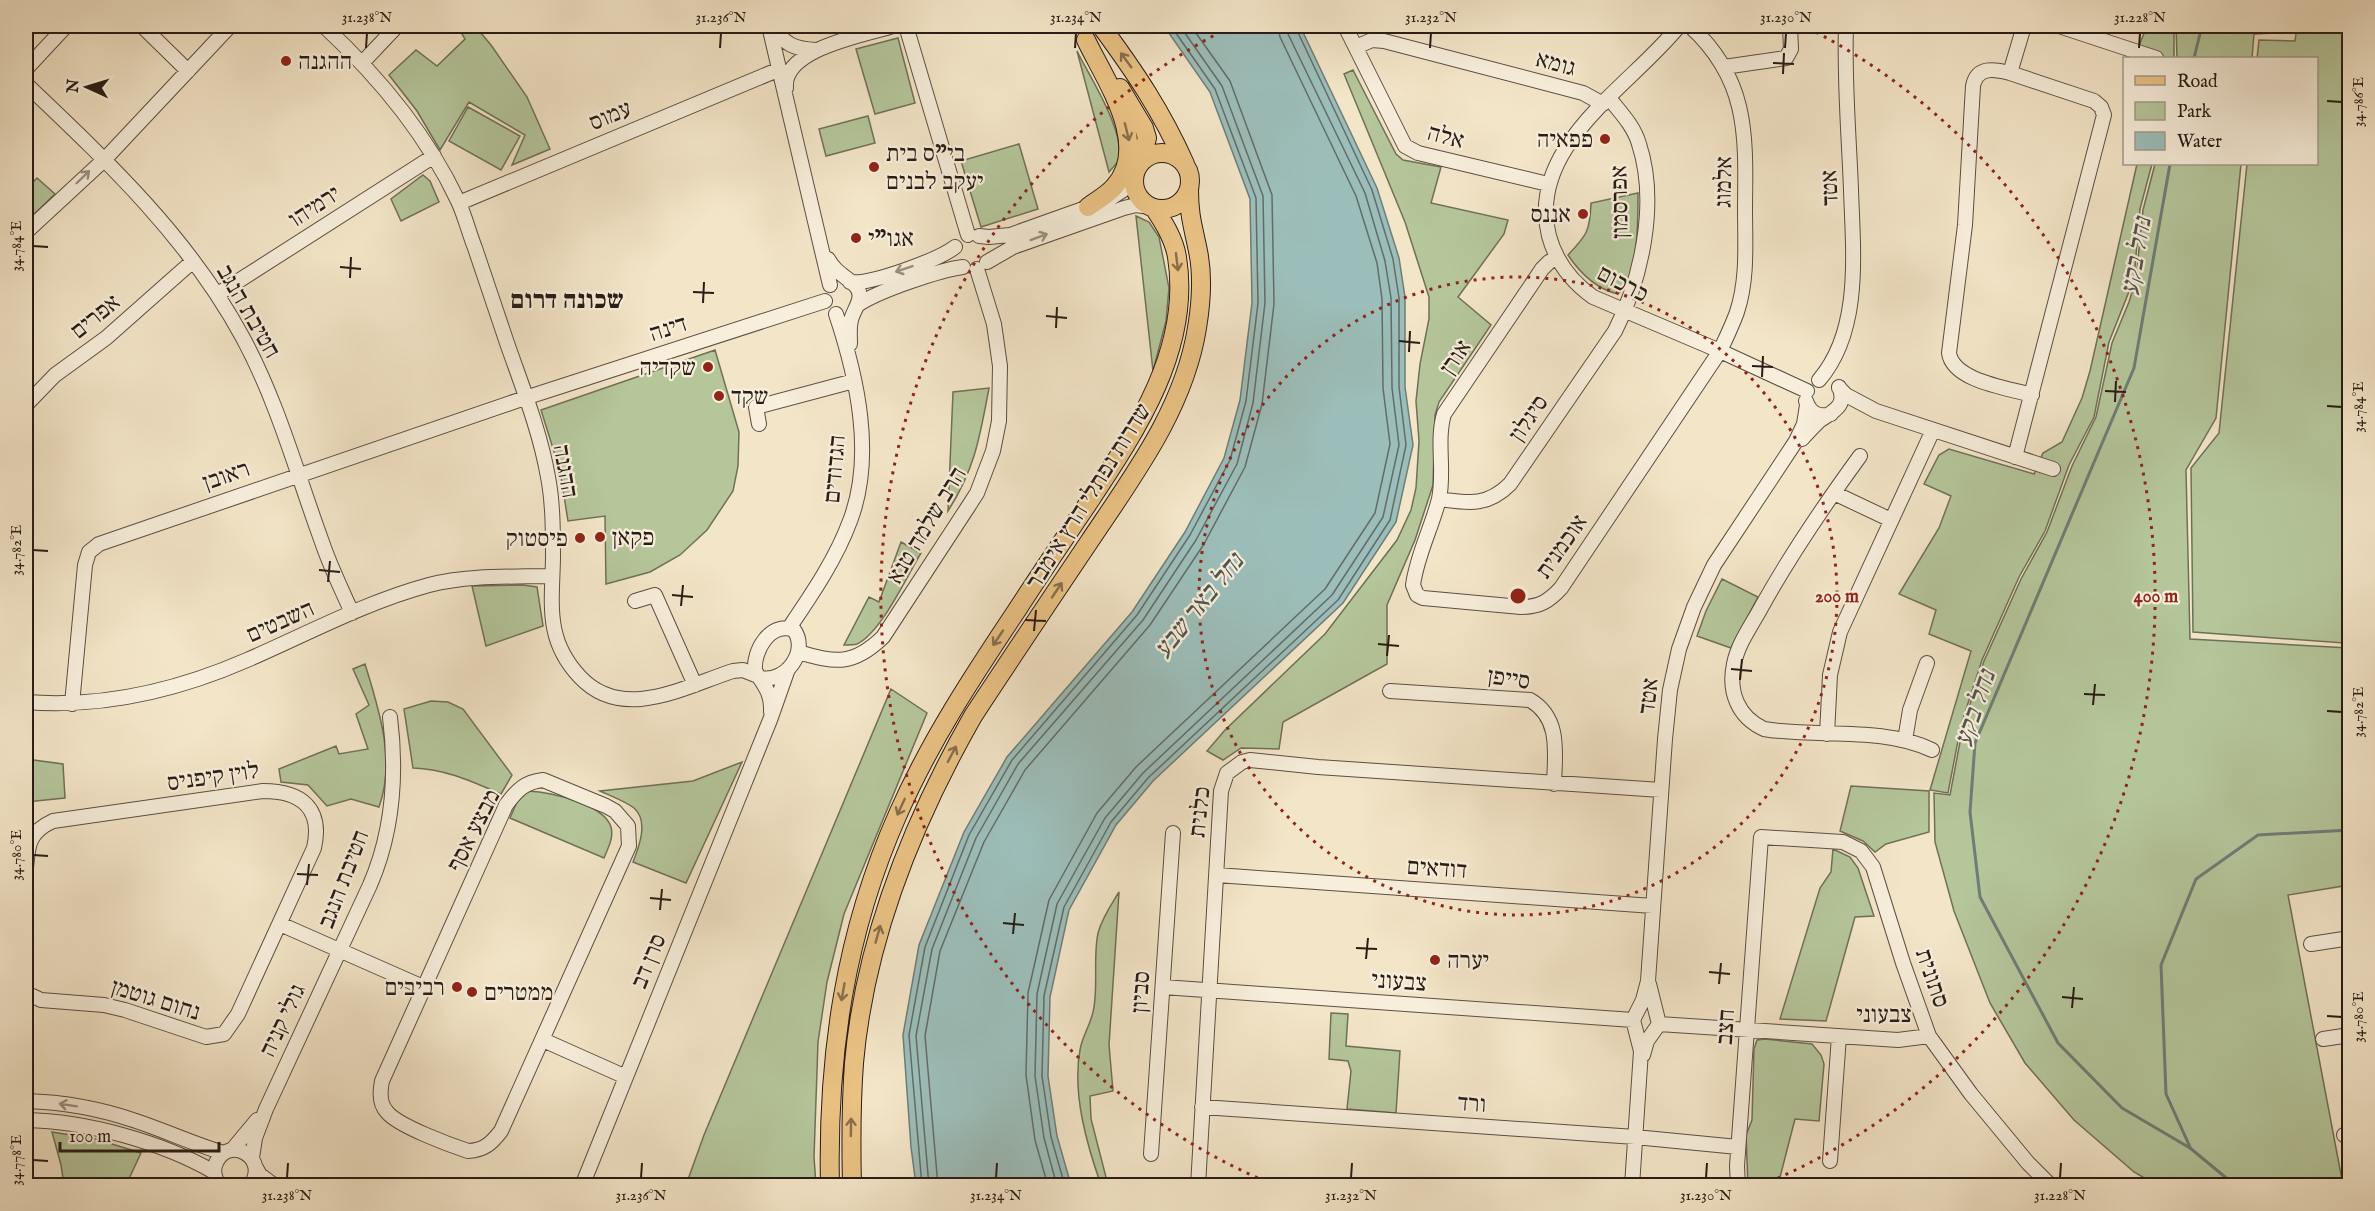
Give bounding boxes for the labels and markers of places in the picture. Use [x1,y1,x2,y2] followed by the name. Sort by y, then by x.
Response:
[298,47,352,78] place label: ההגנה
[279,54,293,68] marker: ההגנה
[1537,125,1593,156] place label: פפאיה
[1598,132,1612,146] marker: פפאיה
[886,139,983,198] place label: בי"ס בית יעקב לבנים
[867,160,881,174] marker: בי"ס בית יעקב לבנים
[1530,200,1571,231] place label: אננס
[1576,207,1590,221] marker: אננס
[868,224,914,255] place label: אגו"י
[849,231,863,245] marker: אגו"י
[639,353,696,384] place label: שקדיה
[701,360,715,374] marker: שקדיה
[731,382,769,413] place label: שקד
[712,389,726,403] marker: שקד
[612,523,654,554] place label: פקאן
[506,524,568,555] place label: פיסטוק
[593,530,607,544] marker: פקאן
[573,531,587,545] marker: פיסטוק
[1508,586,1528,606] centre of rings
[1447,946,1489,977] place label: יערה
[1428,953,1442,967] marker: יערה
[384,973,445,1004] place label: רביבים
[484,978,553,1009] place label: ממטרים
[450,980,464,994] marker: רביבים
[465,985,479,999] marker: ממטרים

